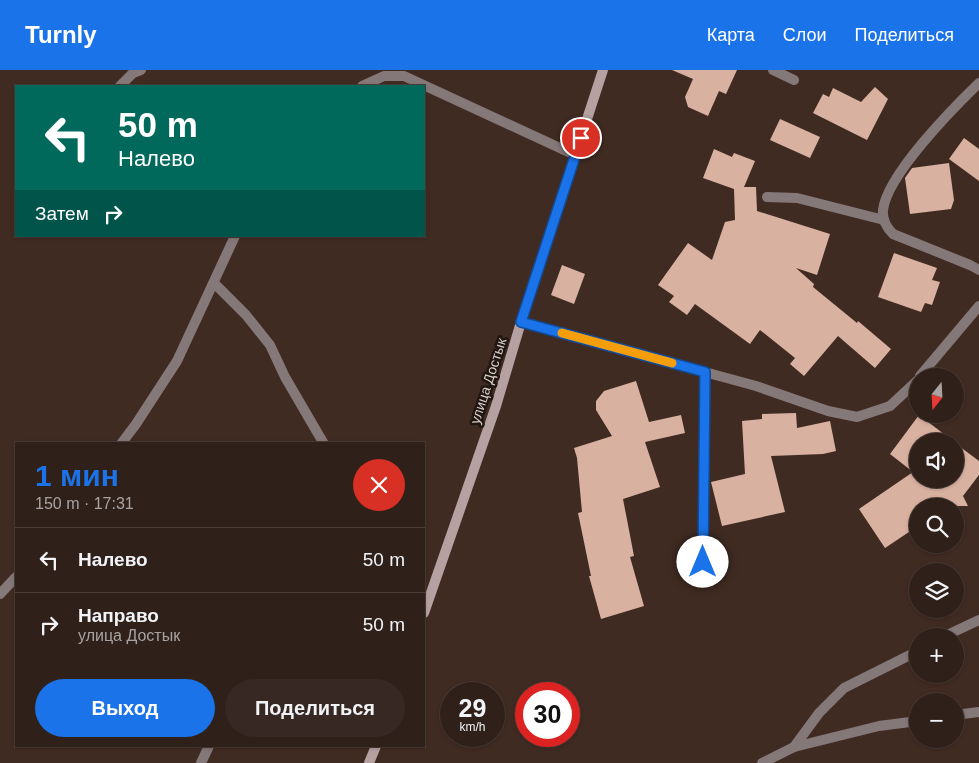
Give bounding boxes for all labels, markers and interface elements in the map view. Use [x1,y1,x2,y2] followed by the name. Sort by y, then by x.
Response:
[25,21,97,48] text: Turnly
[707,25,755,45] text: Карта
[783,25,827,45] text: Слои
[855,25,954,45] text: Поделиться
[35,105,100,170] icon: left
[118,105,198,144] text: 50 m
[560,117,602,159] pin
[567,124,595,152] icon: arrive
[118,146,195,171] text: Налево
[99,200,127,228] icon: right
[35,203,89,224] text: Затем
[467,335,510,426] street label: улица Достык
[909,368,964,422] north arrow
[909,368,964,748] map controls
[909,433,964,488] button: sound
[35,459,119,492] text: 1 мин
[353,459,405,511] button: close
[35,495,134,512] text: 150 m · 17:31
[909,498,964,553] button: search
[676,535,728,587] position arrow
[35,546,63,574] icon: left
[78,549,148,570] text: Налево
[363,549,405,570] text: 50 m
[909,563,964,618] button: layers
[78,605,159,626] text: Направо
[35,611,63,639] icon: right
[363,614,405,635] text: 50 m
[78,627,180,644] text: улица Достык
[909,628,964,683] button: +
[35,679,215,737] button: Выход
[225,679,405,737] button: Поделиться
[515,682,580,747] speed limit sign: 30
[909,693,964,748] button: −
[459,694,486,722] text: 29
[459,720,486,734] text: km/h

